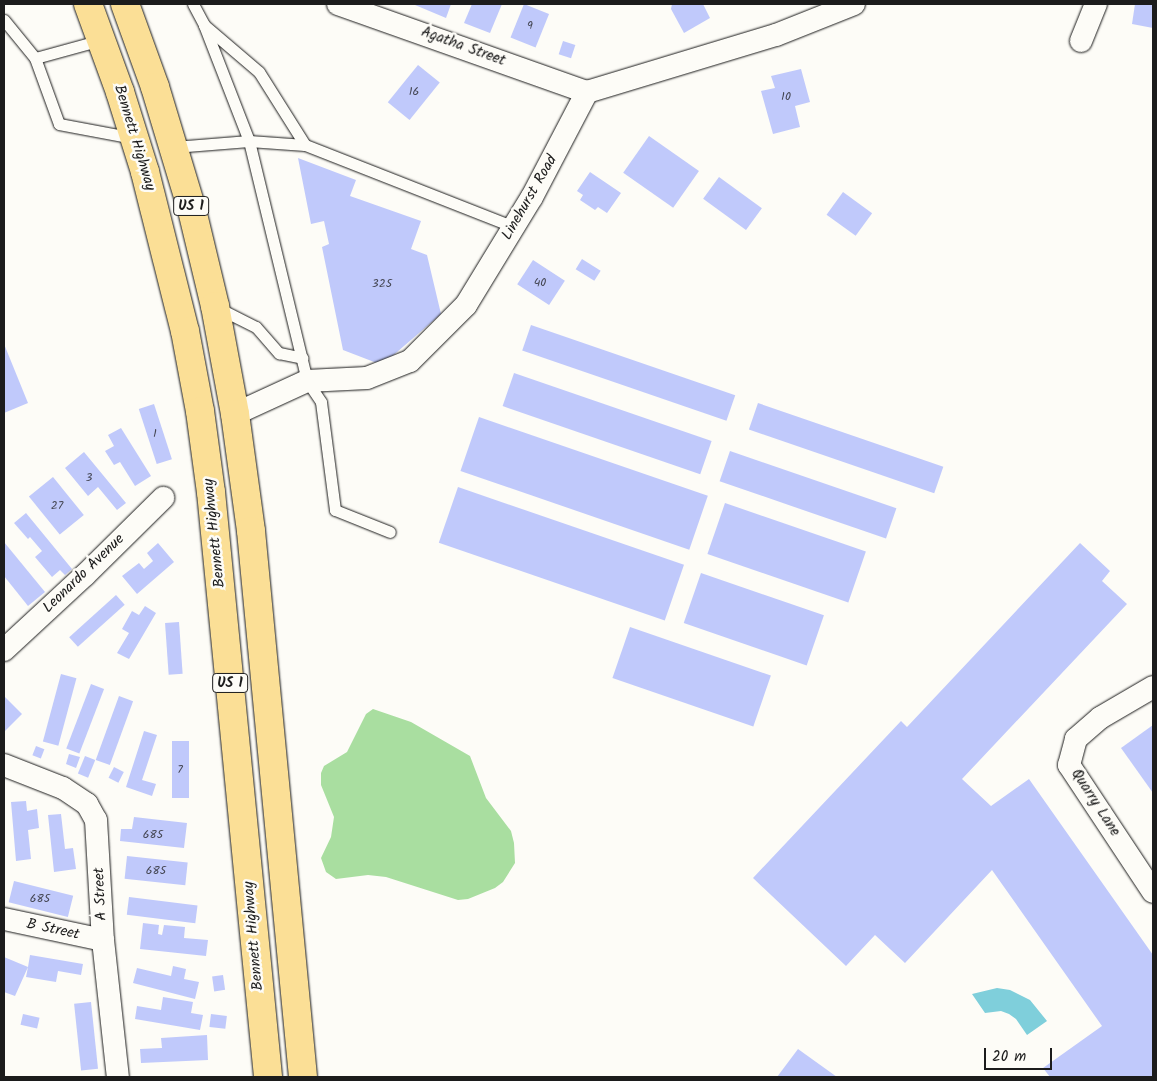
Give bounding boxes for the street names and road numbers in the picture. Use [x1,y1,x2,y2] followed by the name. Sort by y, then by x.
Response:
[418,23,508,71] street label: Agatha Street
[109,83,159,193] street label: Bennett Highway
[498,152,562,244] street label: Linehurst Road
[172,195,210,218] road number: US 1
[200,478,230,588] street label: Bennett Highway
[40,531,128,617] street label: Leonardo Avenue
[211,671,249,694] road number: US 1
[1067,766,1123,840] street label: Quarry Lane
[91,867,111,921] street label: A Street
[240,881,268,991] street label: Bennett Highway
[25,916,81,944] street label: B Street

